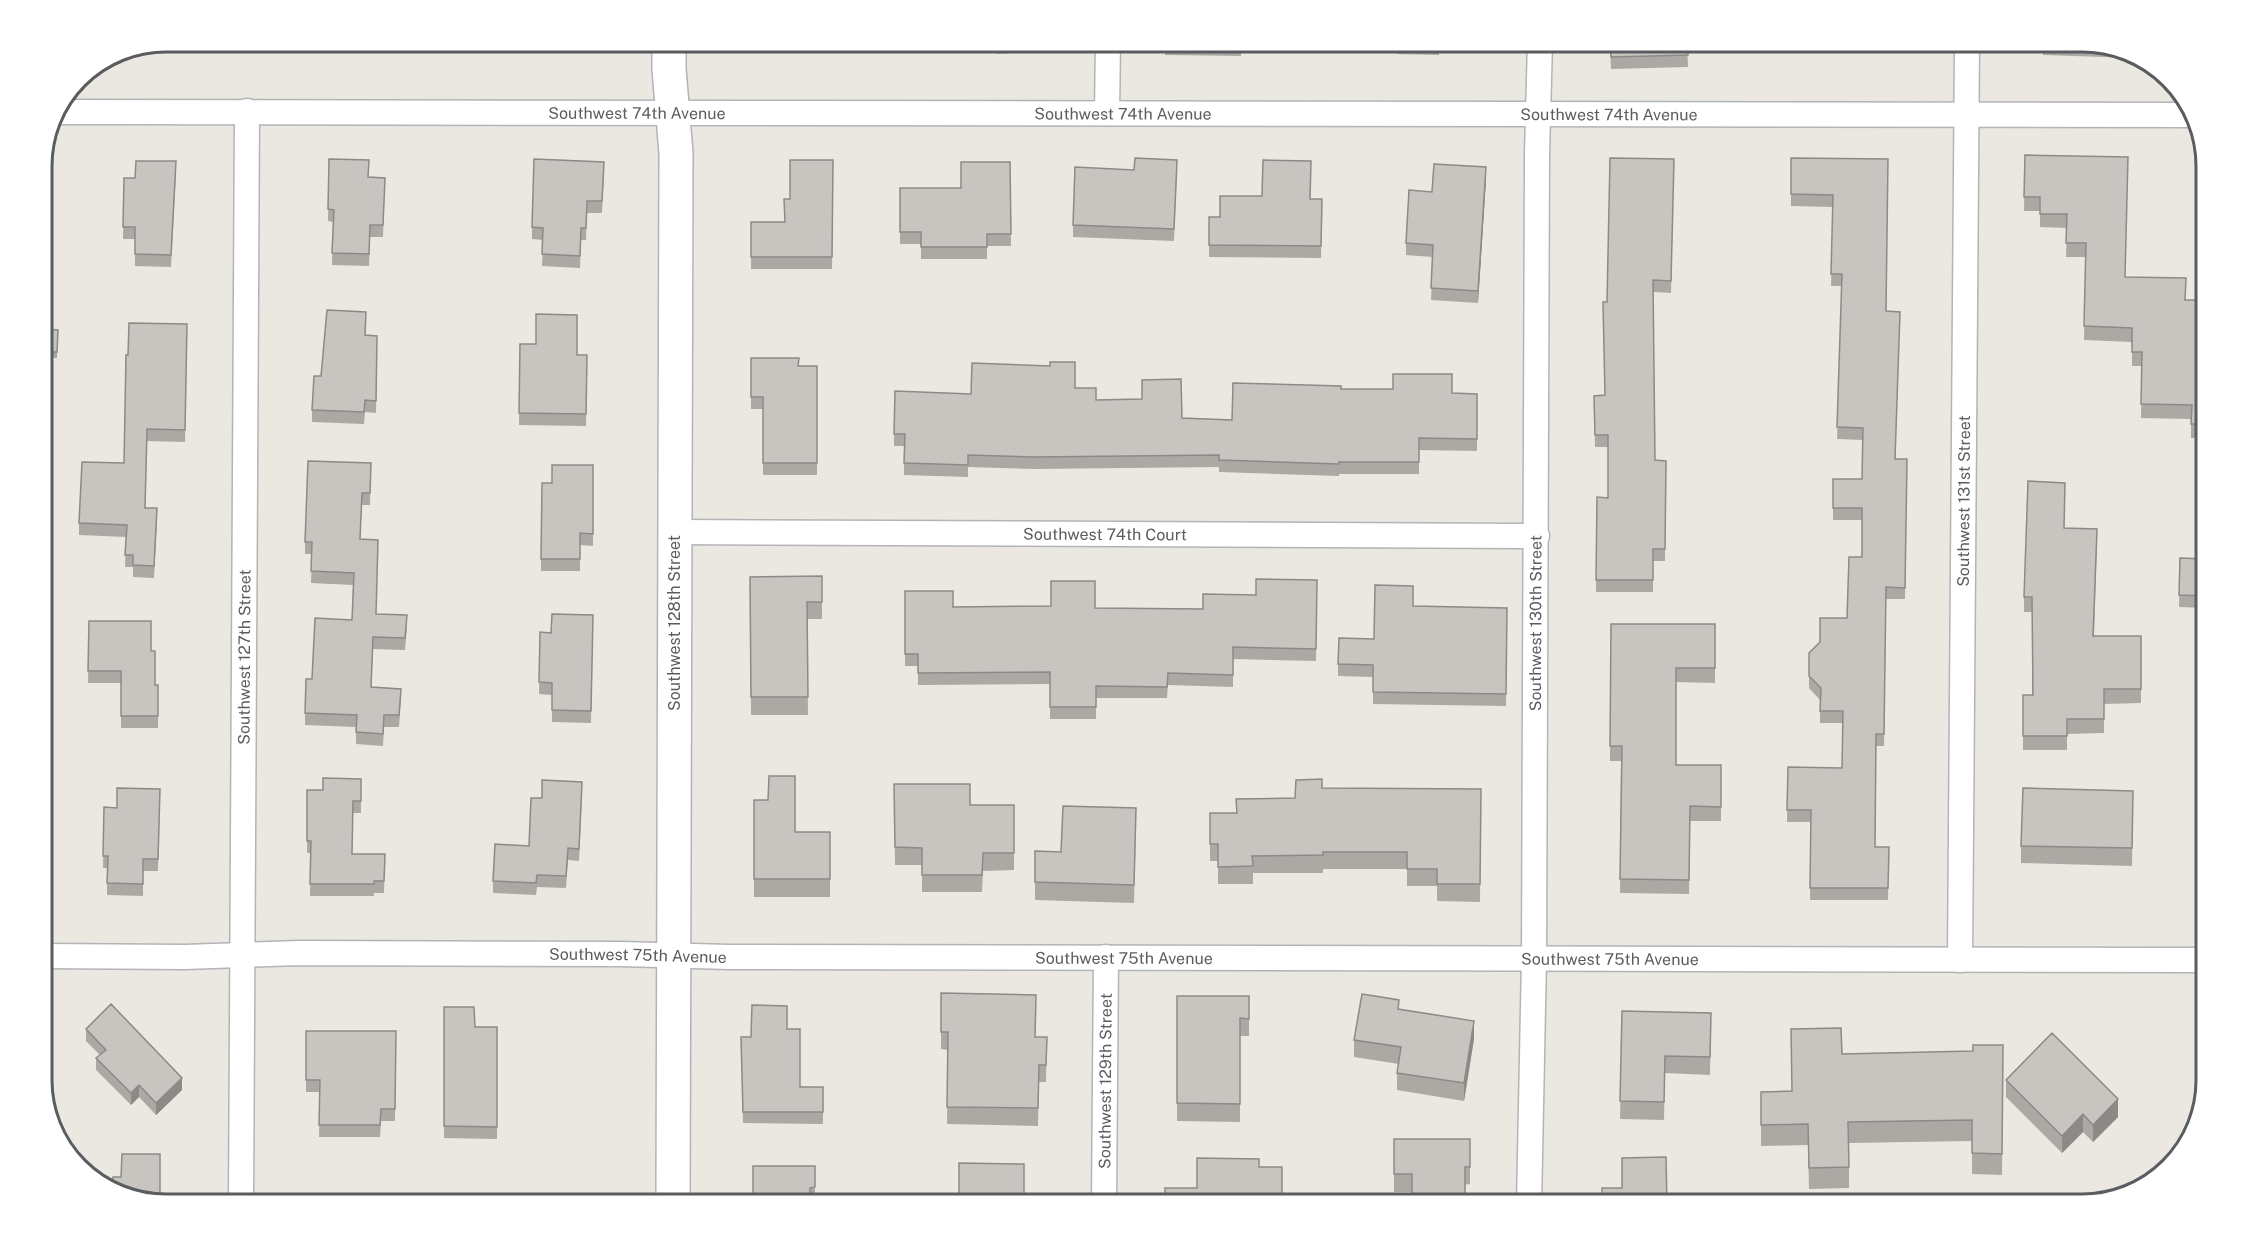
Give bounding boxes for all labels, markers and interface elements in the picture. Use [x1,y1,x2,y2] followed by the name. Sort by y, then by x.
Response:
[548,104,726,123] street label: Southwest 74th Avenue
[1034,104,1212,124] street label: Southwest 74th Avenue
[1520,105,1698,124] street label: Southwest 74th Avenue
[1954,415,1974,587] street label: Southwest 131st Street
[1023,525,1187,544] street label: Southwest 74th Court
[665,535,684,711] street label: Southwest 128th Street
[1526,535,1546,711] street label: Southwest 130th Street
[235,569,254,745] street label: Southwest 127th Street
[549,945,727,967] street label: Southwest 75th Avenue
[1035,949,1213,968] street label: Southwest 75th Avenue
[1521,950,1699,969] street label: Southwest 75th Avenue
[1095,993,1116,1169] street label: Southwest 129th Street

